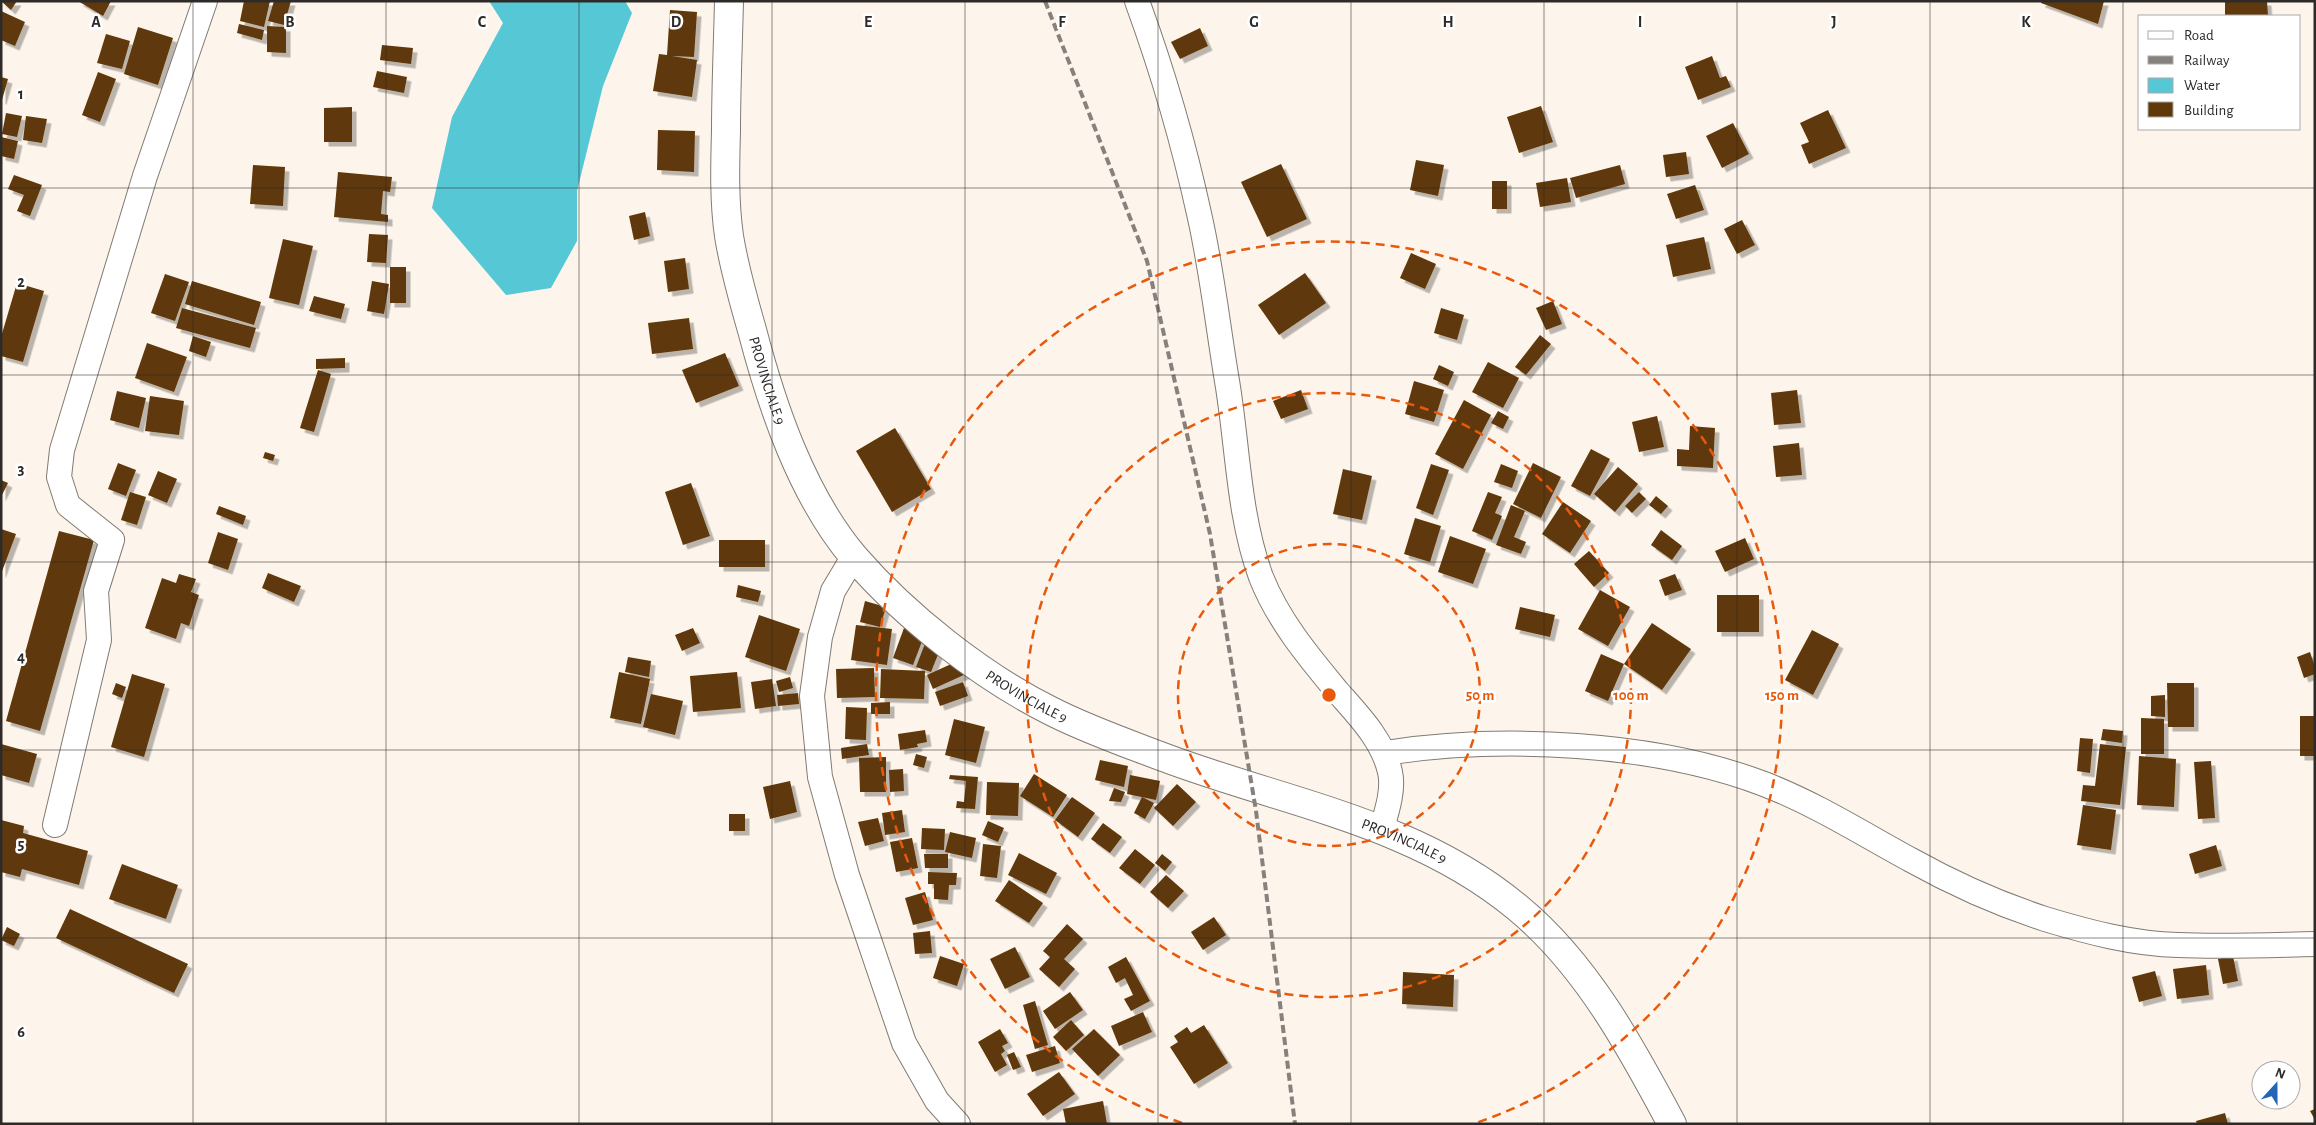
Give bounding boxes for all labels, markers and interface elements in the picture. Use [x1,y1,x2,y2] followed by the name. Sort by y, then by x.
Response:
[91,14,101,30] text: A
[285,14,295,30] text: B
[478,14,487,30] text: C
[671,14,682,30] text: D
[864,14,872,30] text: E
[1058,14,1066,30] text: F
[1249,14,1259,30] text: G
[1442,14,1454,30] text: H
[1638,14,1642,30] text: I
[1831,14,1837,30] text: J
[2021,14,2031,30] text: K
[2138,15,2301,130] legend
[2184,28,2214,43] text: Road
[2184,53,2230,68] text: Railway
[2184,78,2220,93] text: Water
[18,86,24,102] text: 1
[2184,103,2234,118] text: Building
[17,274,25,290] text: 2
[747,335,788,427] street label: PROVINCIALE 9
[18,461,25,477] text: 3
[17,649,25,665] text: 4
[983,667,1070,725] street label: PROVINCIALE 9
[1320,686,1338,704] centre of rings
[1466,688,1494,703] text: 50 m
[1613,688,1649,703] text: 100 m
[1765,688,1799,703] text: 150 m
[1360,816,1449,866] street label: PROVINCIALE 9
[18,836,25,852] text: 5
[17,1024,25,1040] text: 6
[2251,1060,2301,1110] north arrow
[2273,1066,2287,1082] text: N

